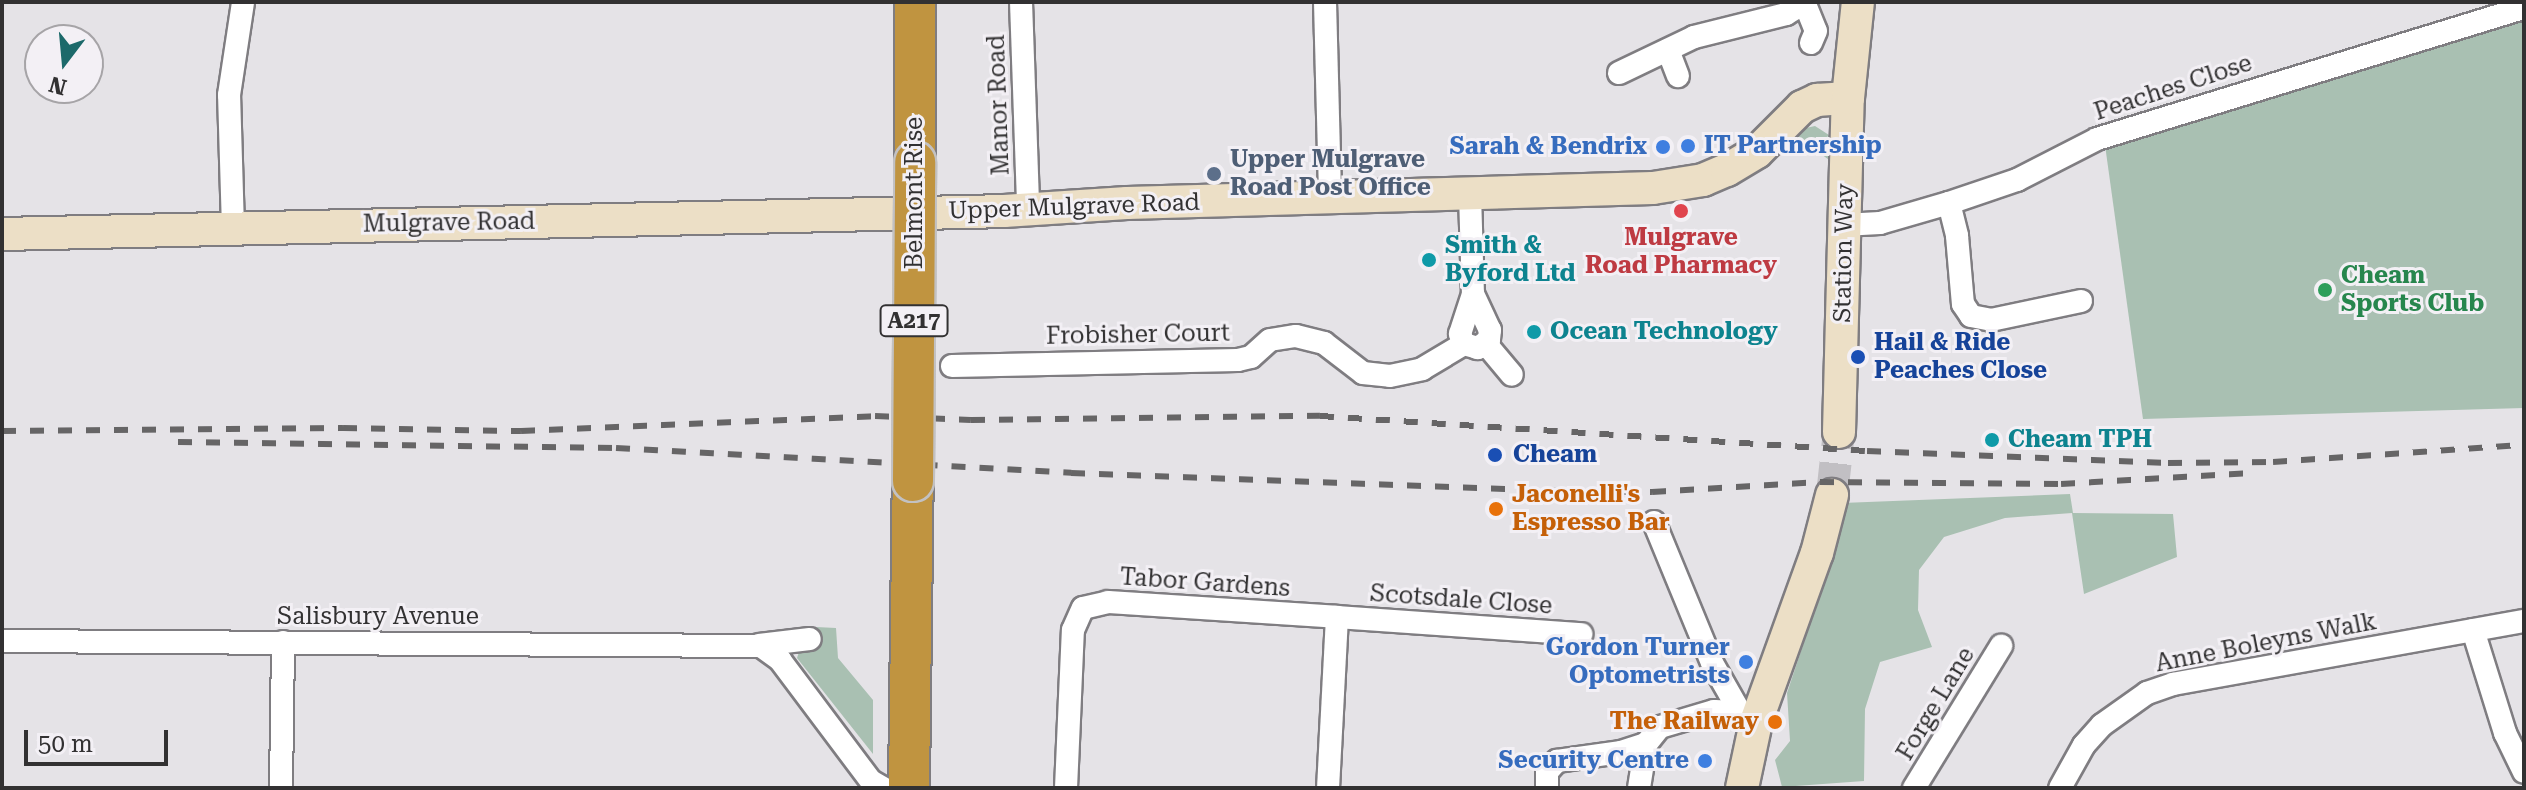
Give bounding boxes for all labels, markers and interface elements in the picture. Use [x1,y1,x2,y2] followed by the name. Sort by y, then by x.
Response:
[24,24,104,104] north arrow
[982,34,1016,176] street label: Manor Road
[2091,49,2255,127] street label: Peaches Close
[46,71,69,100] text: N
[901,117,929,269] street label: Belmont Rise
[1704,132,1882,160] place label: IT Partnership
[1449,133,1647,161] place label: Sarah & Bendrix
[1679,137,1697,155] marker: IT Partnership
[1654,138,1672,156] marker: Sarah & Bendrix
[1230,146,1431,202] place label: Upper Mulgrave Road Post Office
[1205,165,1223,183] marker: Upper Mulgrave Road Post Office
[1828,183,1860,323] street label: Station Way
[948,188,1200,226] street label: Upper Mulgrave Road
[1672,202,1690,220] marker: Mulgrave Road Pharmacy
[363,207,535,239] street label: Mulgrave Road
[1585,224,1777,280] place label: Mulgrave Road Pharmacy
[1445,232,1576,288] place label: Smith & Byford Ltd
[1420,251,1438,269] marker: Smith & Byford Ltd
[2341,262,2484,318] place label: Cheam Sports Club
[2316,281,2334,299] marker: Cheam Sports Club
[878,303,950,339] road number: A217
[1550,318,1778,346] place label: Ocean Technology
[1046,319,1230,351] street label: Frobisher Court
[1525,323,1543,341] marker: Ocean Technology
[1874,329,2047,385] place label: Hail & Ride Peaches Close
[1849,348,1867,366] marker: Hail & Ride Peaches Close
[2008,426,2152,454] place label: Cheam TPH
[1983,431,2001,449] marker: Cheam TPH
[1513,441,1597,469] place label: Cheam
[1484,444,1506,466] marker: Cheam
[1512,481,1670,537] place label: Jaconelli's Espresso Bar
[1487,500,1505,518] marker: Jaconelli's Espresso Bar
[1119,563,1291,603] street label: Tabor Gardens
[1369,579,1553,621] street label: Scotsdale Close
[277,603,479,631] street label: Salisbury Avenue
[2153,607,2379,679] street label: Anne Boleyns Walk
[1546,634,1730,690] place label: Gordon Turner Optometrists
[1891,642,1981,766] street label: Forge Lane
[1737,653,1755,671] marker: Gordon Turner Optometrists
[1609,708,1759,736] place label: The Railway
[1766,713,1784,731] marker: The Railway
[28,714,172,764] scale bar
[38,730,93,758] text: 50 m
[1498,747,1689,775] place label: Security Centre
[1696,752,1714,770] marker: Security Centre

